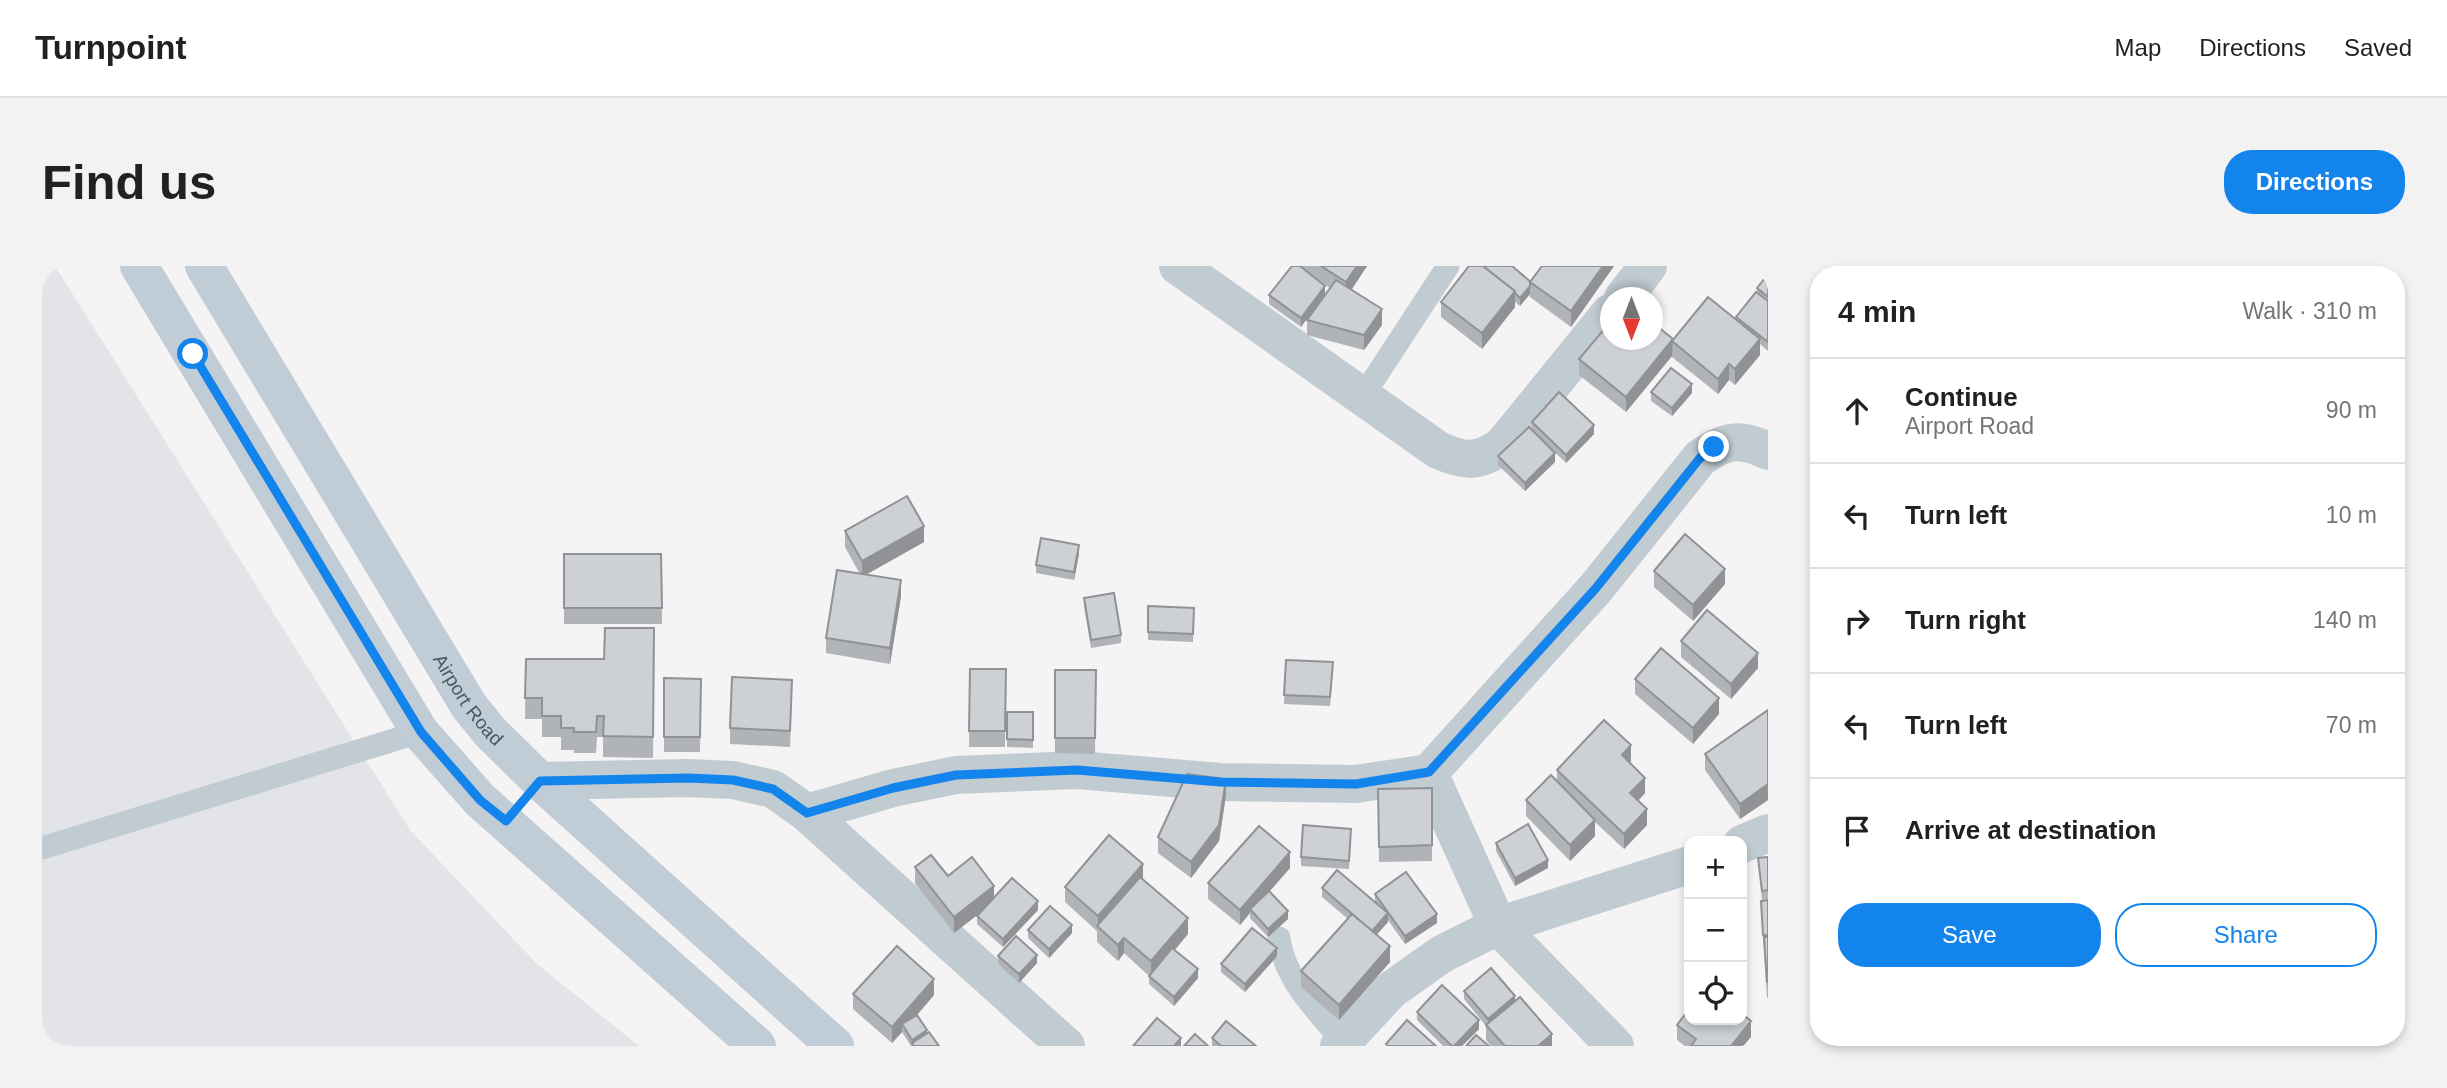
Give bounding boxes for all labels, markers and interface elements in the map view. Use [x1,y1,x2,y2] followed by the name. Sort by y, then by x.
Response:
[35,29,187,66] text: Turnpoint
[2115,34,2161,61] text: Map
[2199,34,2306,61] text: Directions
[2344,34,2412,61] text: Saved
[2224,150,2405,214] button: Directions
[42,155,216,209] text: Find us
[1600,287,1663,350] north arrow
[1838,295,1916,328] text: 4 min
[2242,298,2377,324] text: Walk · 310 m
[177,338,208,369] route start
[1905,382,2018,412] text: Continue
[1838,392,1876,430] icon: ahead
[2326,397,2377,423] text: 90 m
[1905,413,2034,439] text: Airport Road
[1698,431,1729,462] route end
[1838,497,1876,535] icon: left
[1905,500,2007,530] text: Turn left
[2326,502,2377,528] text: 10 m
[1838,602,1876,640] icon: right
[1905,605,2026,635] text: Turn right
[2313,607,2377,633] text: 140 m
[430,650,508,750] street label: Airport Road
[1838,707,1876,745] icon: left
[1905,710,2007,740] text: Turn left
[2326,712,2377,738] text: 70 m
[1838,812,1876,850] icon: arrive
[1905,815,2156,845] text: Arrive at destination
[1684,836,1747,1025] map controls
[1684,836,1747,899] button: +
[1684,899,1747,962] button: −
[1838,903,2101,967] button: Save
[2115,903,2377,967] button: Share
[1684,962,1747,1025] button: locate

